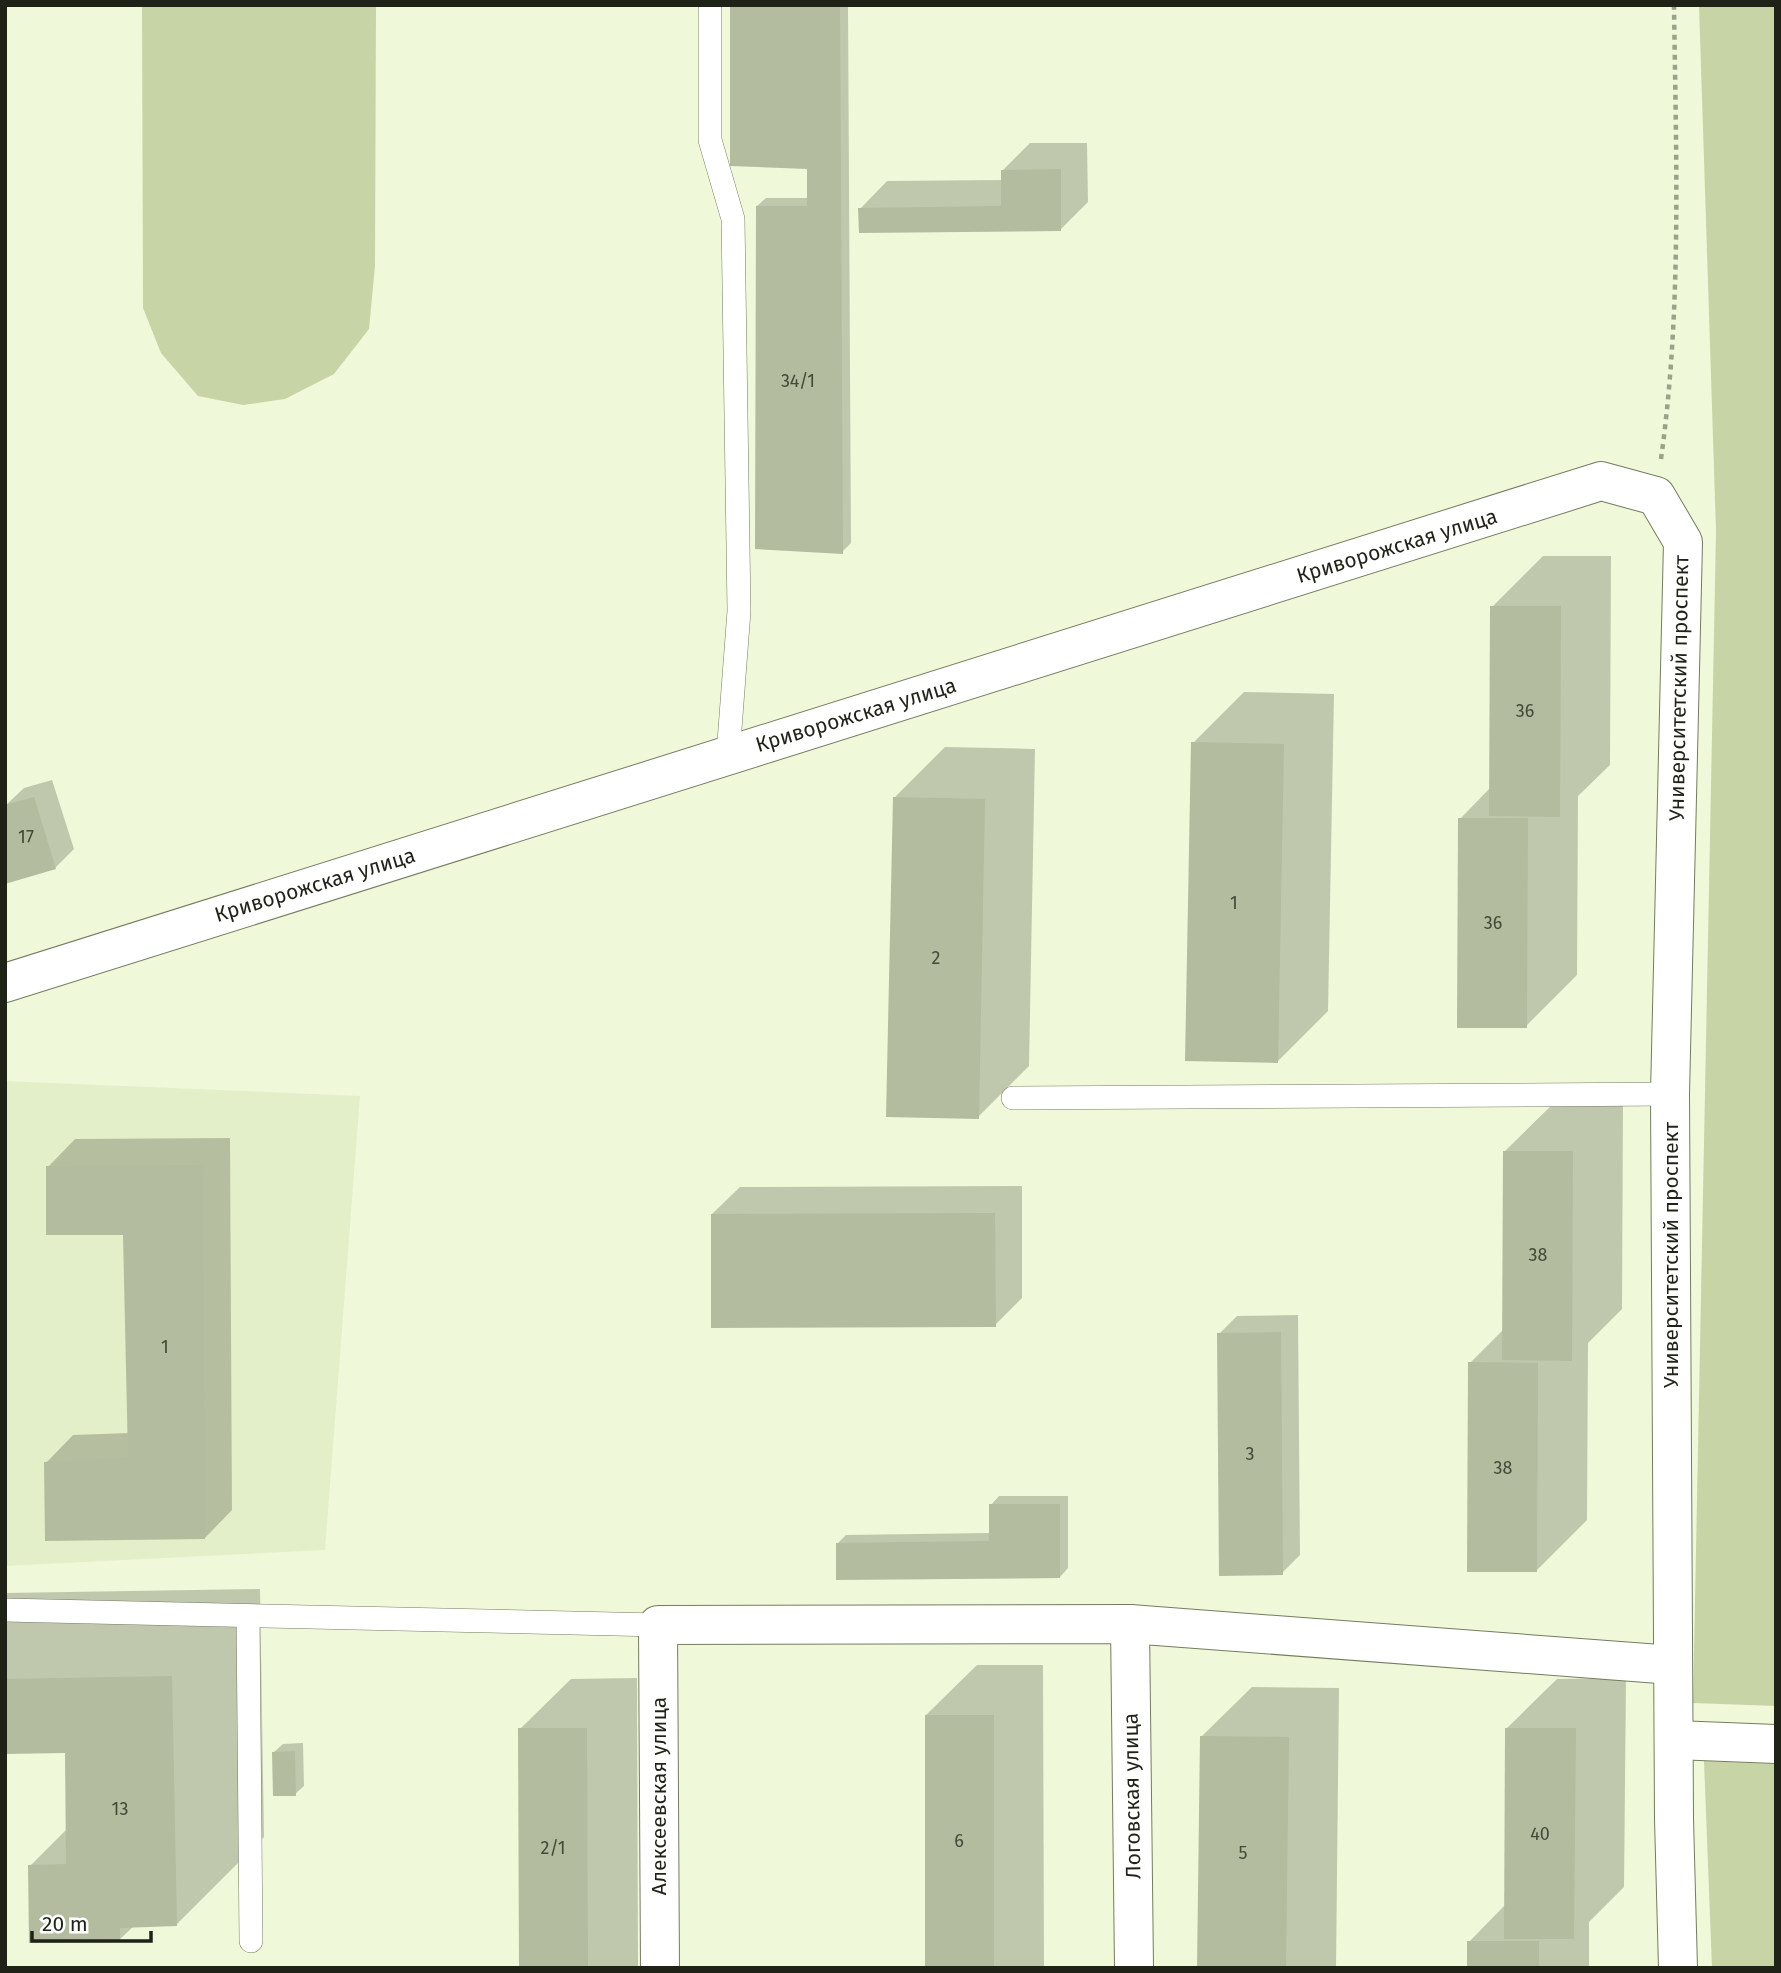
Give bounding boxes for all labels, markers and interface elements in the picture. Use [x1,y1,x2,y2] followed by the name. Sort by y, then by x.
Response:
[781,370,815,392] house number: 34/1
[1293,503,1501,589] street label: Криворожская улица
[1664,554,1694,821] street label: Университетский проспект
[752,672,960,758] street label: Криворожская улица
[1516,700,1534,722] house number: 36
[18,826,34,848] house number: 17
[211,842,419,928] street label: Криворожская улица
[1230,892,1238,914] house number: 1
[1484,912,1502,934] house number: 36
[932,947,941,969] house number: 2
[1658,1121,1684,1388] street label: Университетский проспект
[1529,1244,1548,1266] house number: 38
[161,1336,169,1358] house number: 1
[1246,1443,1254,1465] house number: 3
[1494,1457,1513,1479] house number: 38
[646,1697,672,1895] street label: Алексеевская улица
[1118,1713,1146,1879] street label: Логовская улица
[112,1798,128,1820] house number: 13
[1530,1823,1550,1845] house number: 40
[954,1830,964,1852] house number: 6
[541,1837,565,1859] house number: 2/1
[1238,1842,1248,1864] house number: 5
[32,1899,150,1943] scale bar
[42,1911,88,1937] text: 20 m

